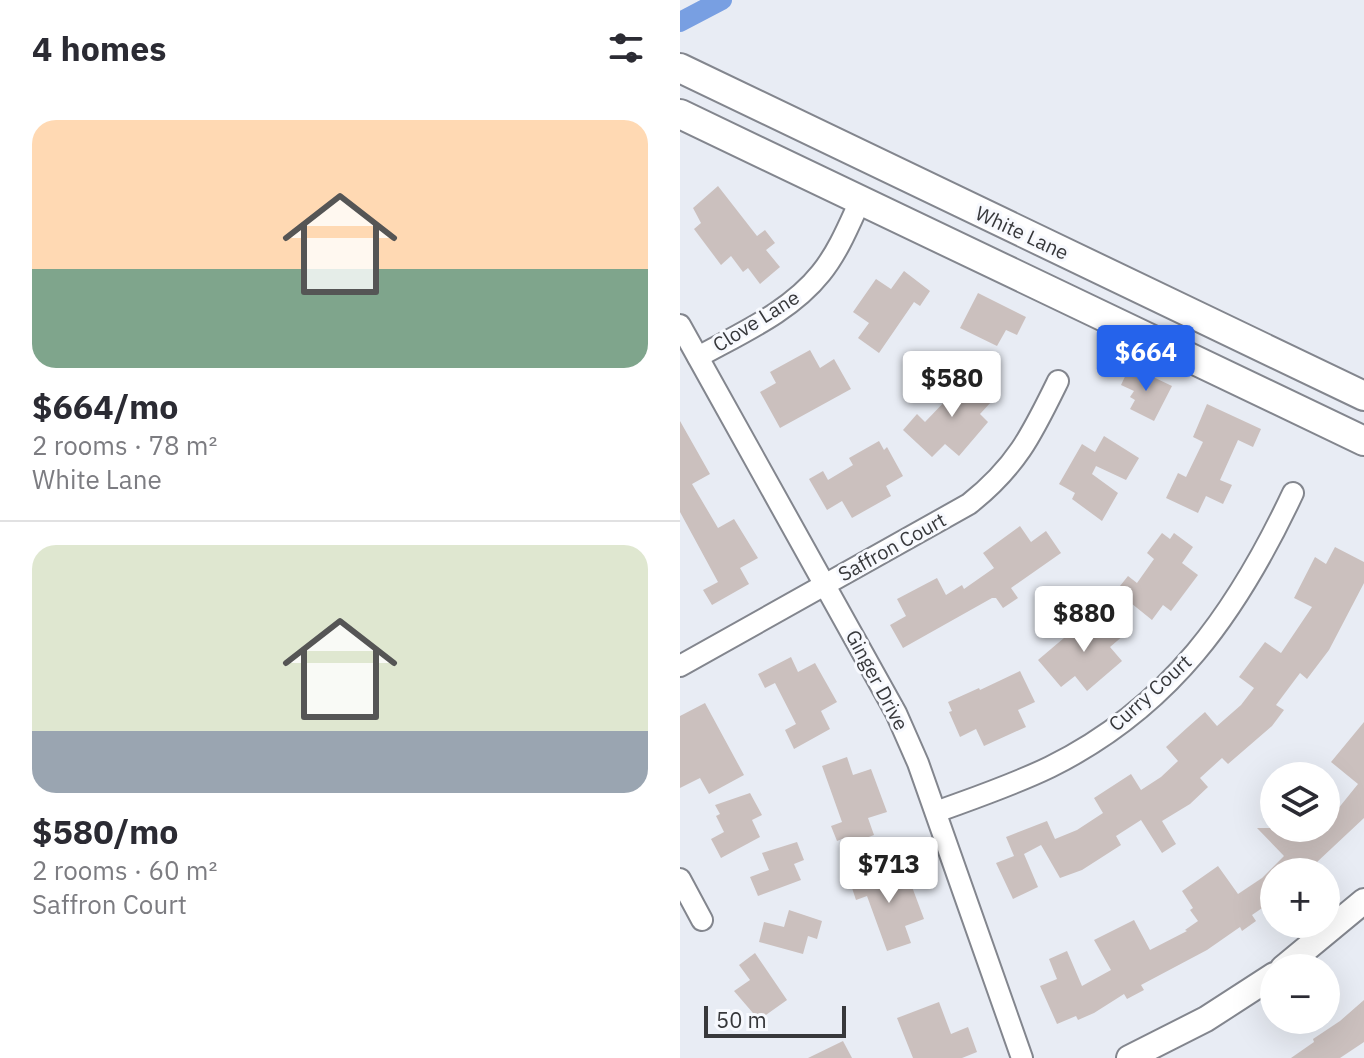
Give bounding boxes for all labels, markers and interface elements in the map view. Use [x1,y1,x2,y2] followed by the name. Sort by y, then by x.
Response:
[32,26,167,70] text: 4 homes
[604,26,648,70] icon: filters
[268,172,412,316] icon: home
[971,199,1073,266] street label: White Lane
[707,283,804,358] street label: Clove Lane
[1099,325,1193,393] pin: $664
[1115,334,1177,368] text: $664
[905,351,999,419] pin: $580
[921,360,983,394] text: $580
[32,384,179,428] text: $664/mo
[32,428,217,462] text: 2 rooms · 78 m²
[32,462,162,496] text: White Lane
[833,506,950,587] street label: Saffron Court
[1037,586,1131,654] pin: $880
[1053,595,1115,629] text: $880
[268,597,412,741] icon: home
[840,625,915,735] street label: Ginger Drive
[1102,648,1197,737] street label: Curry Court
[1260,762,1340,1034] map controls
[1260,762,1340,842] button: layers
[32,809,179,853] text: $580/mo
[842,837,936,905] pin: $713
[858,846,920,880] text: $713
[32,853,217,887] text: 2 rooms · 60 m²
[1260,858,1340,938] button: +
[32,887,187,921] text: Saffron Court
[1260,954,1340,1034] button: −
[704,1002,846,1038] scale bar
[716,1005,767,1034] text: 50 m

